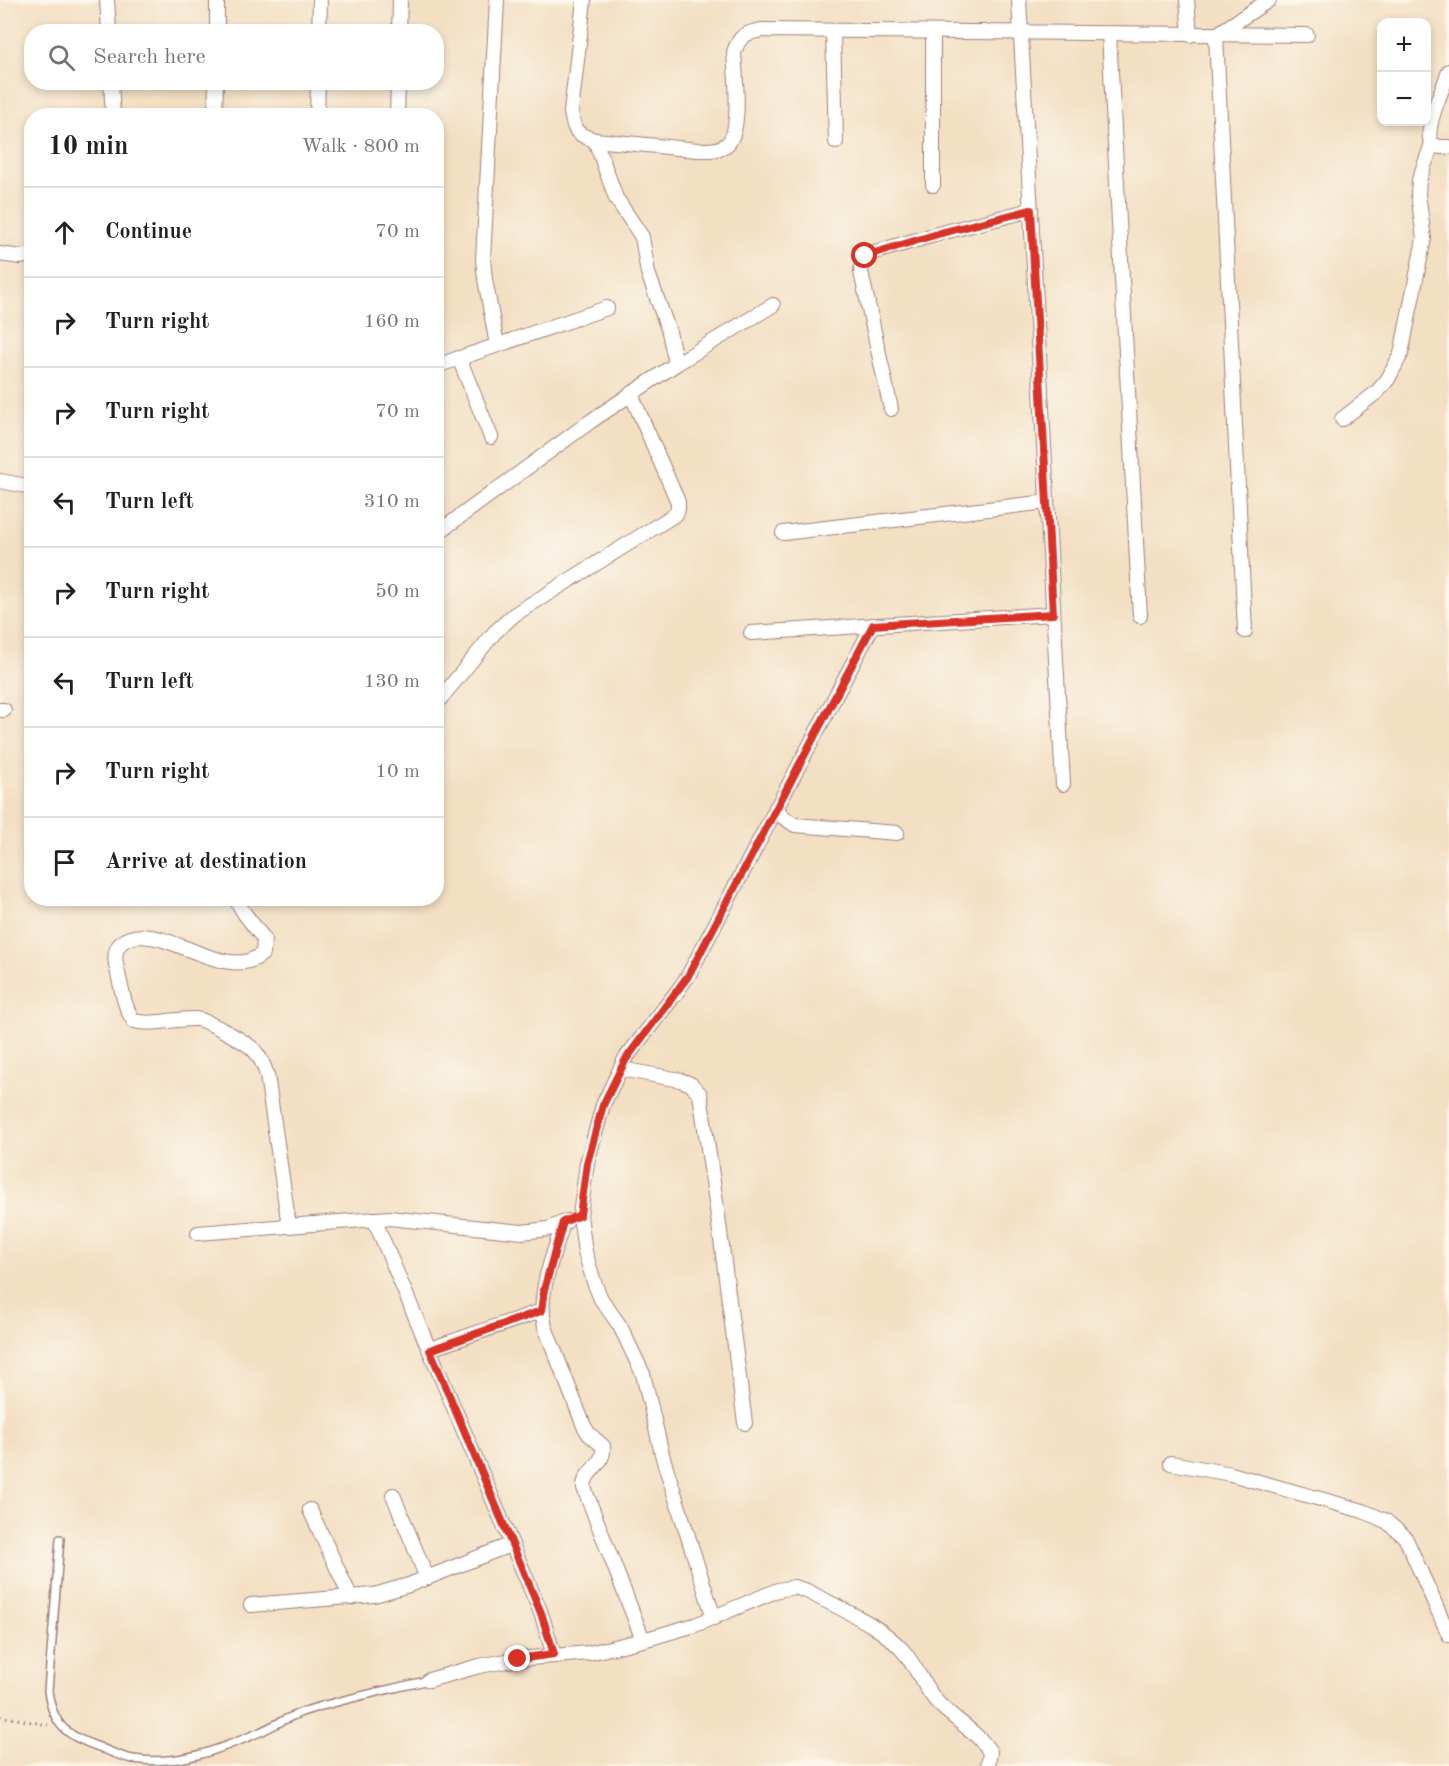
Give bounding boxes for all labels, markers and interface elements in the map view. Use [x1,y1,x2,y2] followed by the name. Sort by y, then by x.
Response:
[1377,18,1431,126] map controls
[1377,18,1431,72] button: +
[24,24,444,90] search box
[45,41,78,74] icon: search
[93,46,206,68] text: Search here
[1377,72,1431,126] button: −
[48,134,128,160] text: 10 min
[301,137,420,157] text: Walk · 800 m
[48,216,81,249] icon: ahead
[105,221,192,243] text: Continue
[375,222,420,242] text: 70 m
[851,242,877,268] route start
[48,306,81,339] icon: right
[105,311,209,333] text: Turn right
[364,312,420,332] text: 160 m
[48,396,81,429] icon: right
[105,401,209,423] text: Turn right
[375,402,420,422] text: 70 m
[48,486,81,519] icon: left
[105,491,194,513] text: Turn left
[364,492,420,512] text: 310 m
[48,576,81,609] icon: right
[105,581,209,603] text: Turn right
[375,582,420,602] text: 50 m
[48,666,81,699] icon: left
[105,671,194,693] text: Turn left
[364,672,420,692] text: 130 m
[48,756,81,789] icon: right
[105,761,209,783] text: Turn right
[375,762,420,782] text: 10 m
[48,846,81,879] icon: arrive
[105,851,307,873] text: Arrive at destination
[504,1645,530,1671] route end

